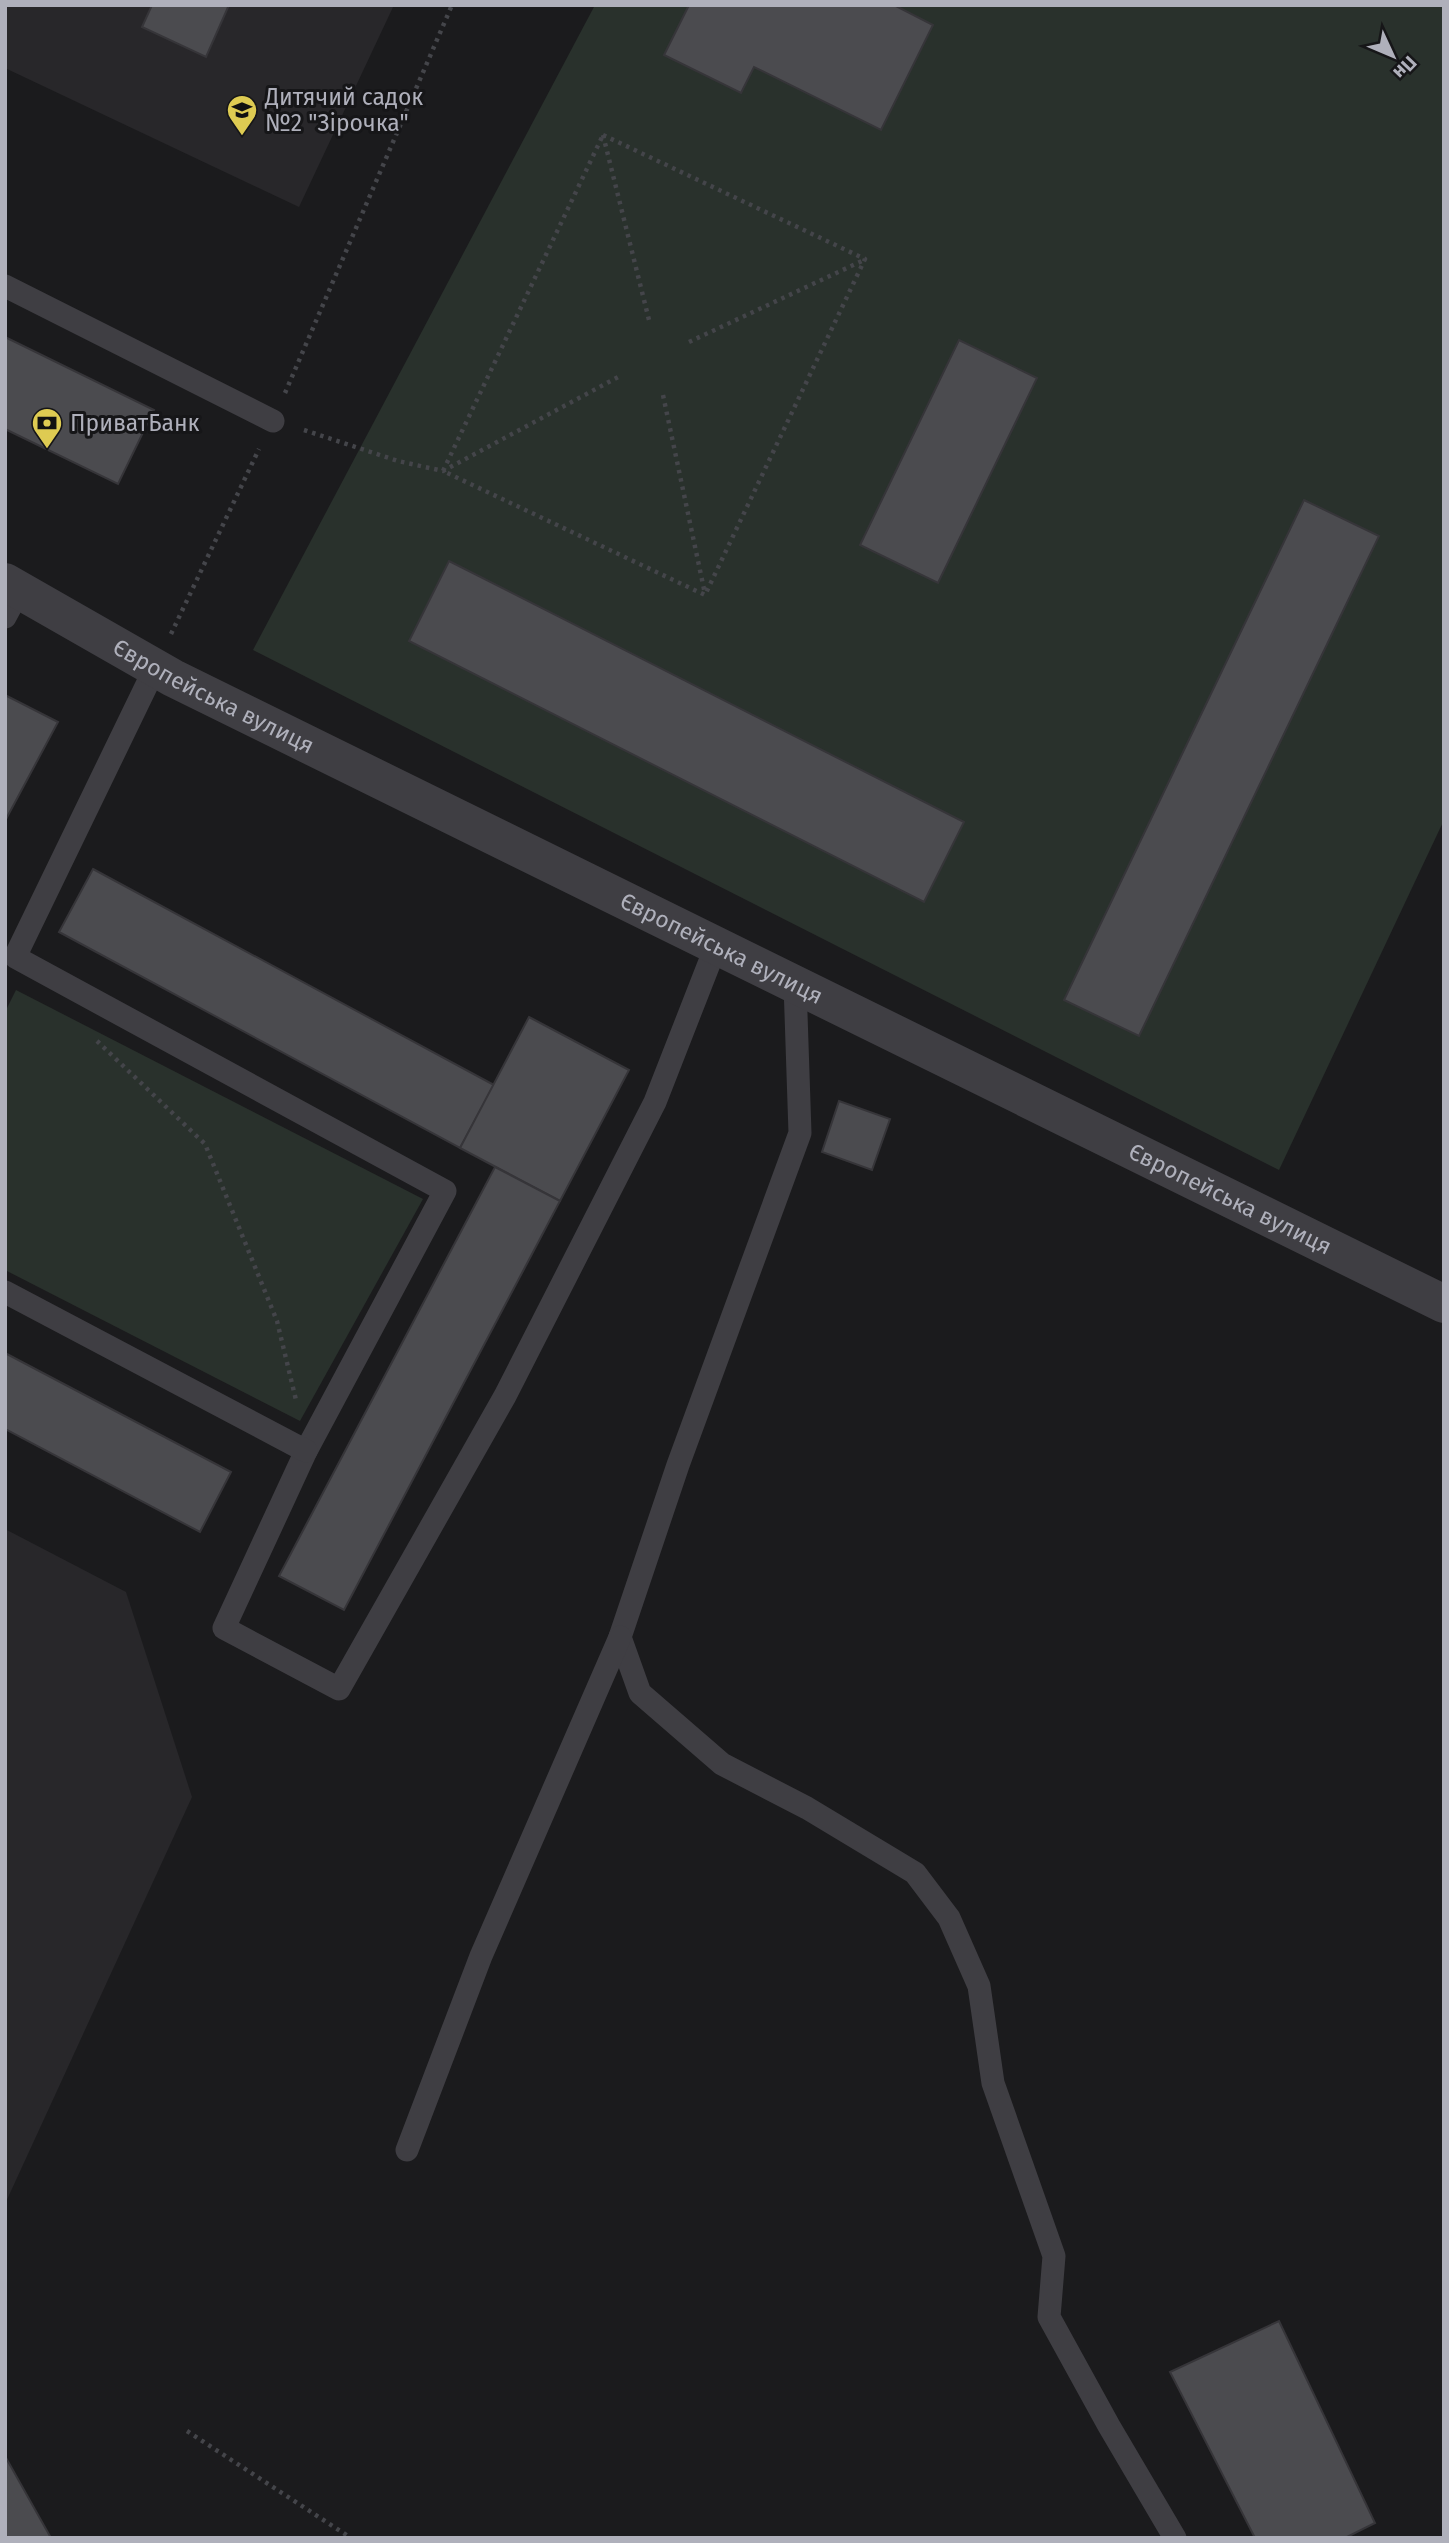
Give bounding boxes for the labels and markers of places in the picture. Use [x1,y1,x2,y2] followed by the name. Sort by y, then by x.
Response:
[264,83,423,137] place label: Дитячий садок №2 "Зірочка"
[225,93,259,137] school or university icon: Дитячий садок №2 "Зірочка"
[30,406,64,450] bank icon: ПриватБанк
[70,409,200,437] place label: ПриватБанк

